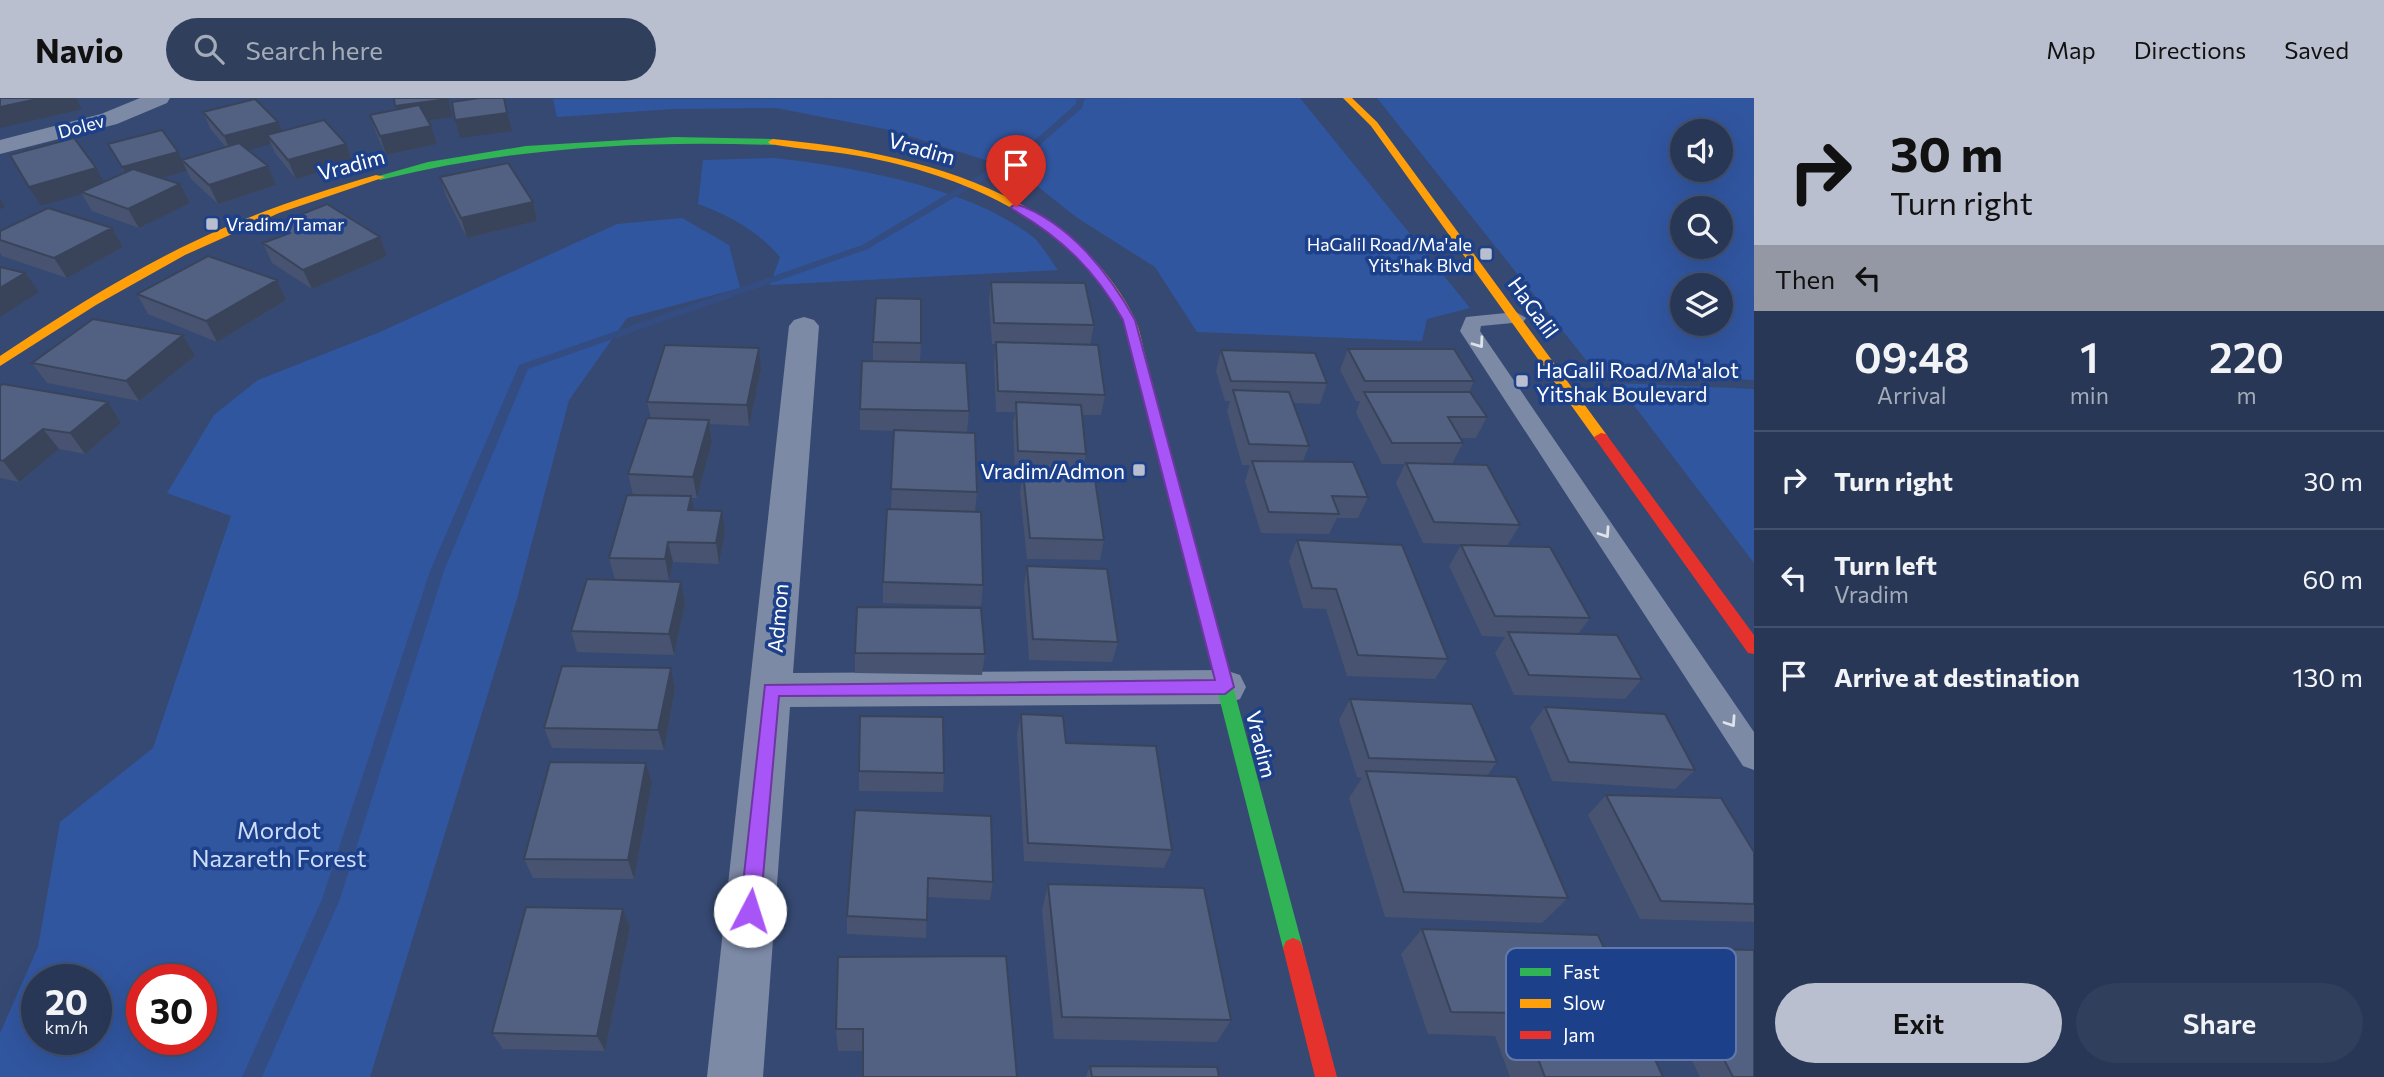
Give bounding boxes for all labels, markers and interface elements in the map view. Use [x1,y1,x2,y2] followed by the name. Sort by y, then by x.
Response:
[166,18,656,81] search box
[35,29,124,70] text: Navio
[190,30,228,68] icon: search
[246,34,383,65] text: Search here
[2046,35,2096,64] text: Map
[2134,35,2246,64] text: Directions
[2284,35,2349,64] text: Saved
[55,109,107,143] street label: Dolev
[1670,119,1733,336] map controls
[1670,119,1733,182] button: sound
[1890,122,2003,182] text: 30 m
[1775,126,1866,217] icon: right
[886,127,958,169] street label: Vradim
[986,135,1046,207] pin
[315,143,387,185] street label: Vradim
[997,146,1035,184] icon: arrive
[1890,182,2033,222] text: Turn right
[1670,196,1733,259] button: search
[226,213,344,235] place label: Vradim/Tamar
[204,216,220,232] marker: Vradim/Tamar
[1307,233,1472,276] place label: HaGalil Road/Ma'ale Yits'hak Blvd
[1478,246,1494,262] marker: HaGalil Road/Ma'ale Yits'hak Blvd
[1849,259,1887,297] icon: left
[1775,263,1835,294] text: Then
[1504,272,1564,342] street label: HaGalil
[1670,273,1733,336] button: layers
[1854,330,1970,382] text: 09:48
[2080,330,2099,382] text: 1
[2209,330,2284,382] text: 220
[1471,336,1483,348] one-way arrow
[1536,357,1739,406] place label: HaGalil Road/Ma'alot Yitshak Boulevard
[1514,373,1530,389] marker: HaGalil Road/Ma'alot Yitshak Boulevard
[1877,381,1947,409] text: Arrival
[2070,381,2109,409] text: min
[2236,381,2257,409] text: m
[980,458,1125,483] place label: Vradim/Admon
[1775,461,1813,499] icon: right
[1131,462,1147,478] marker: Vradim/Admon
[1834,465,1953,496] text: Turn right
[2304,465,2363,496] text: 30 m
[1597,525,1610,538] one-way arrow
[1834,549,1937,580] text: Turn left
[1775,559,1813,597] icon: left
[2303,563,2363,594] text: 60 m
[1834,580,1909,608] text: Vradim
[762,583,792,653] street label: Admon
[1775,657,1813,695] icon: arrive
[1834,661,2080,692] text: Arrive at destination
[2292,661,2363,692] text: 130 m
[1242,708,1282,780] street label: Vradim
[1723,714,1736,727] one-way arrow
[191,815,367,872] park label: Mordot Nazareth Forest
[713,874,787,948] position arrow
[1506,948,1736,1060] legend
[1563,960,1600,983] text: Fast
[126,964,217,1055] speed limit sign: 30
[45,979,88,1022] text: 20
[1775,983,2062,1063] button: Exit
[2076,983,2363,1063] button: Share
[1563,991,1605,1014] text: Slow
[45,1016,88,1038] text: km/h
[1563,1023,1595,1046] text: Jam

